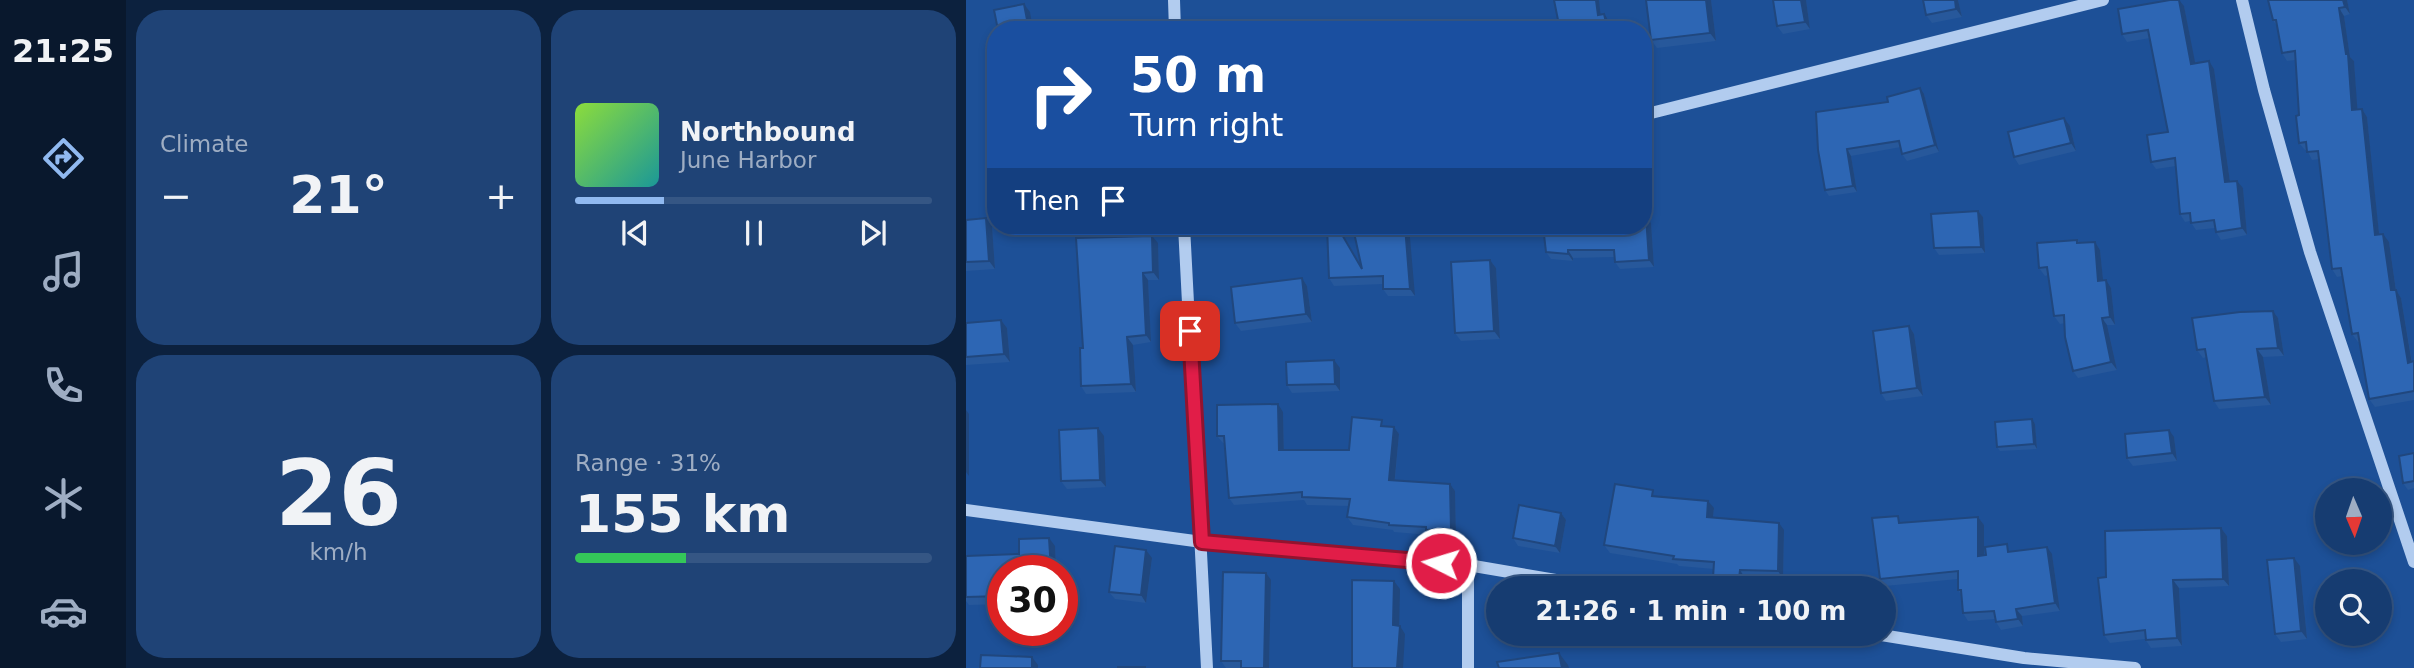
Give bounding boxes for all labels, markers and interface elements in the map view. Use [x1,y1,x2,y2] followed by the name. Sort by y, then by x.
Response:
[12,32,114,70] text: 21:25
[1130,47,1266,104] text: 50 m
[1015,49,1106,140] icon: right
[1130,106,1283,144] text: Turn right
[680,117,856,147] text: Northbound
[160,131,249,157] text: Climate
[39,134,88,183] icon: directions
[680,147,816,173] text: June Harbor
[289,165,388,225] text: 21°
[160,174,192,218] text: −
[485,174,517,218] text: +
[1094,182,1132,220] icon: arrive
[1015,186,1080,216] text: Then
[616,214,654,252] icon: previous
[735,214,773,252] icon: pause
[854,214,892,252] icon: next
[39,247,88,296] icon: music
[1160,301,1220,361] pin
[1171,312,1209,350] icon: arrive
[39,361,88,410] icon: phone
[275,441,402,546] text: 26
[575,450,721,476] text: Range · 31%
[39,474,88,523] icon: climate
[2315,478,2392,555] north arrow
[2315,478,2392,646] map controls
[575,484,790,544] text: 155 km
[1404,526,1478,600] position arrow
[309,539,368,565] text: km/h
[987,555,1078,646] speed limit sign: 30
[2315,569,2392,646] button: search
[39,587,88,636] icon: car
[1536,596,1846,626] text: 21:26 · 1 min · 100 m

